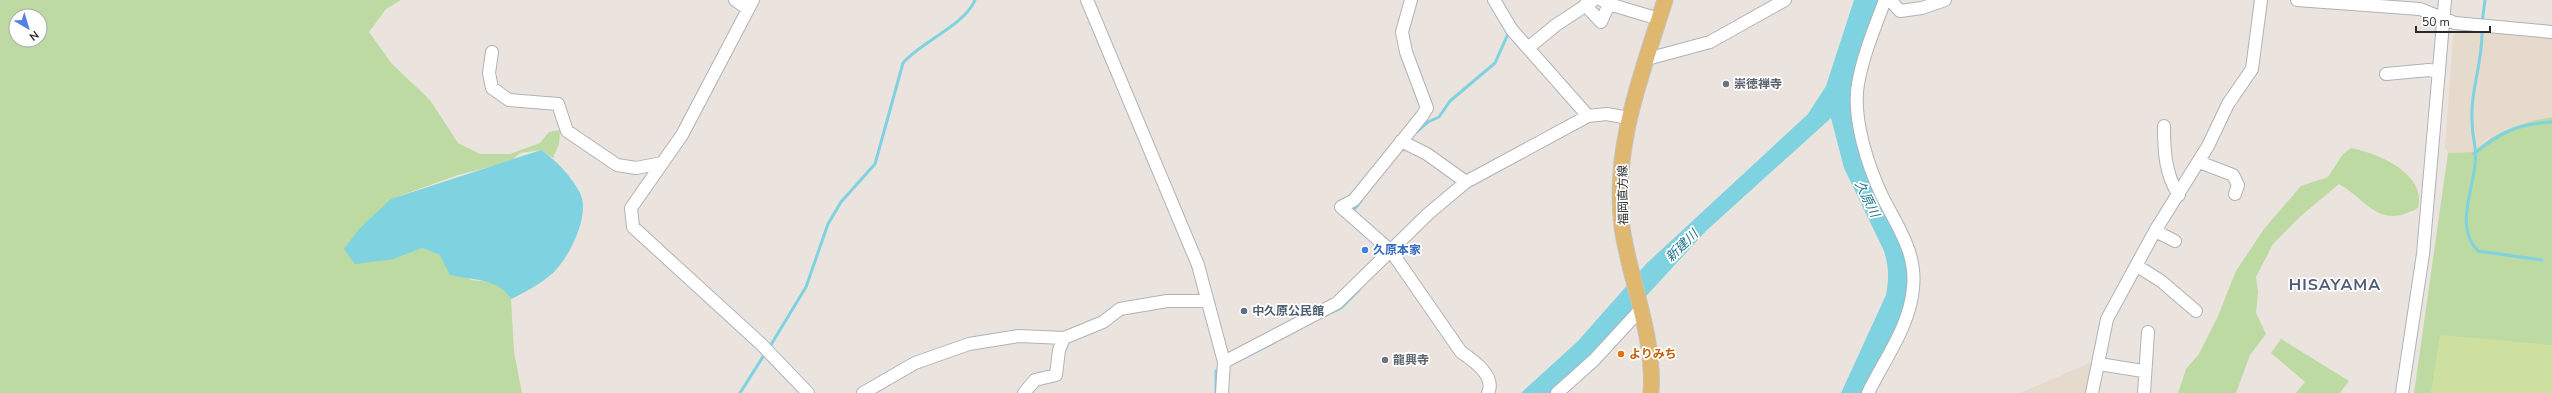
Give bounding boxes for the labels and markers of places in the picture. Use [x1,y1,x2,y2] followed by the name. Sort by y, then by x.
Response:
[1734,76,1782,92] place label: 崇徳禅寺
[1721,79,1731,89] marker: 崇徳禅寺
[1373,242,1421,258] place label: 久原本家
[1360,245,1370,255] marker: 久原本家
[1252,303,1324,319] place label: 中久原公民館
[1239,306,1249,316] marker: 中久原公民館
[1629,346,1677,362] place label: よりみち
[1616,349,1626,359] marker: よりみち
[1393,352,1429,368] place label: 龍興寺
[1380,355,1390,365] marker: 龍興寺

